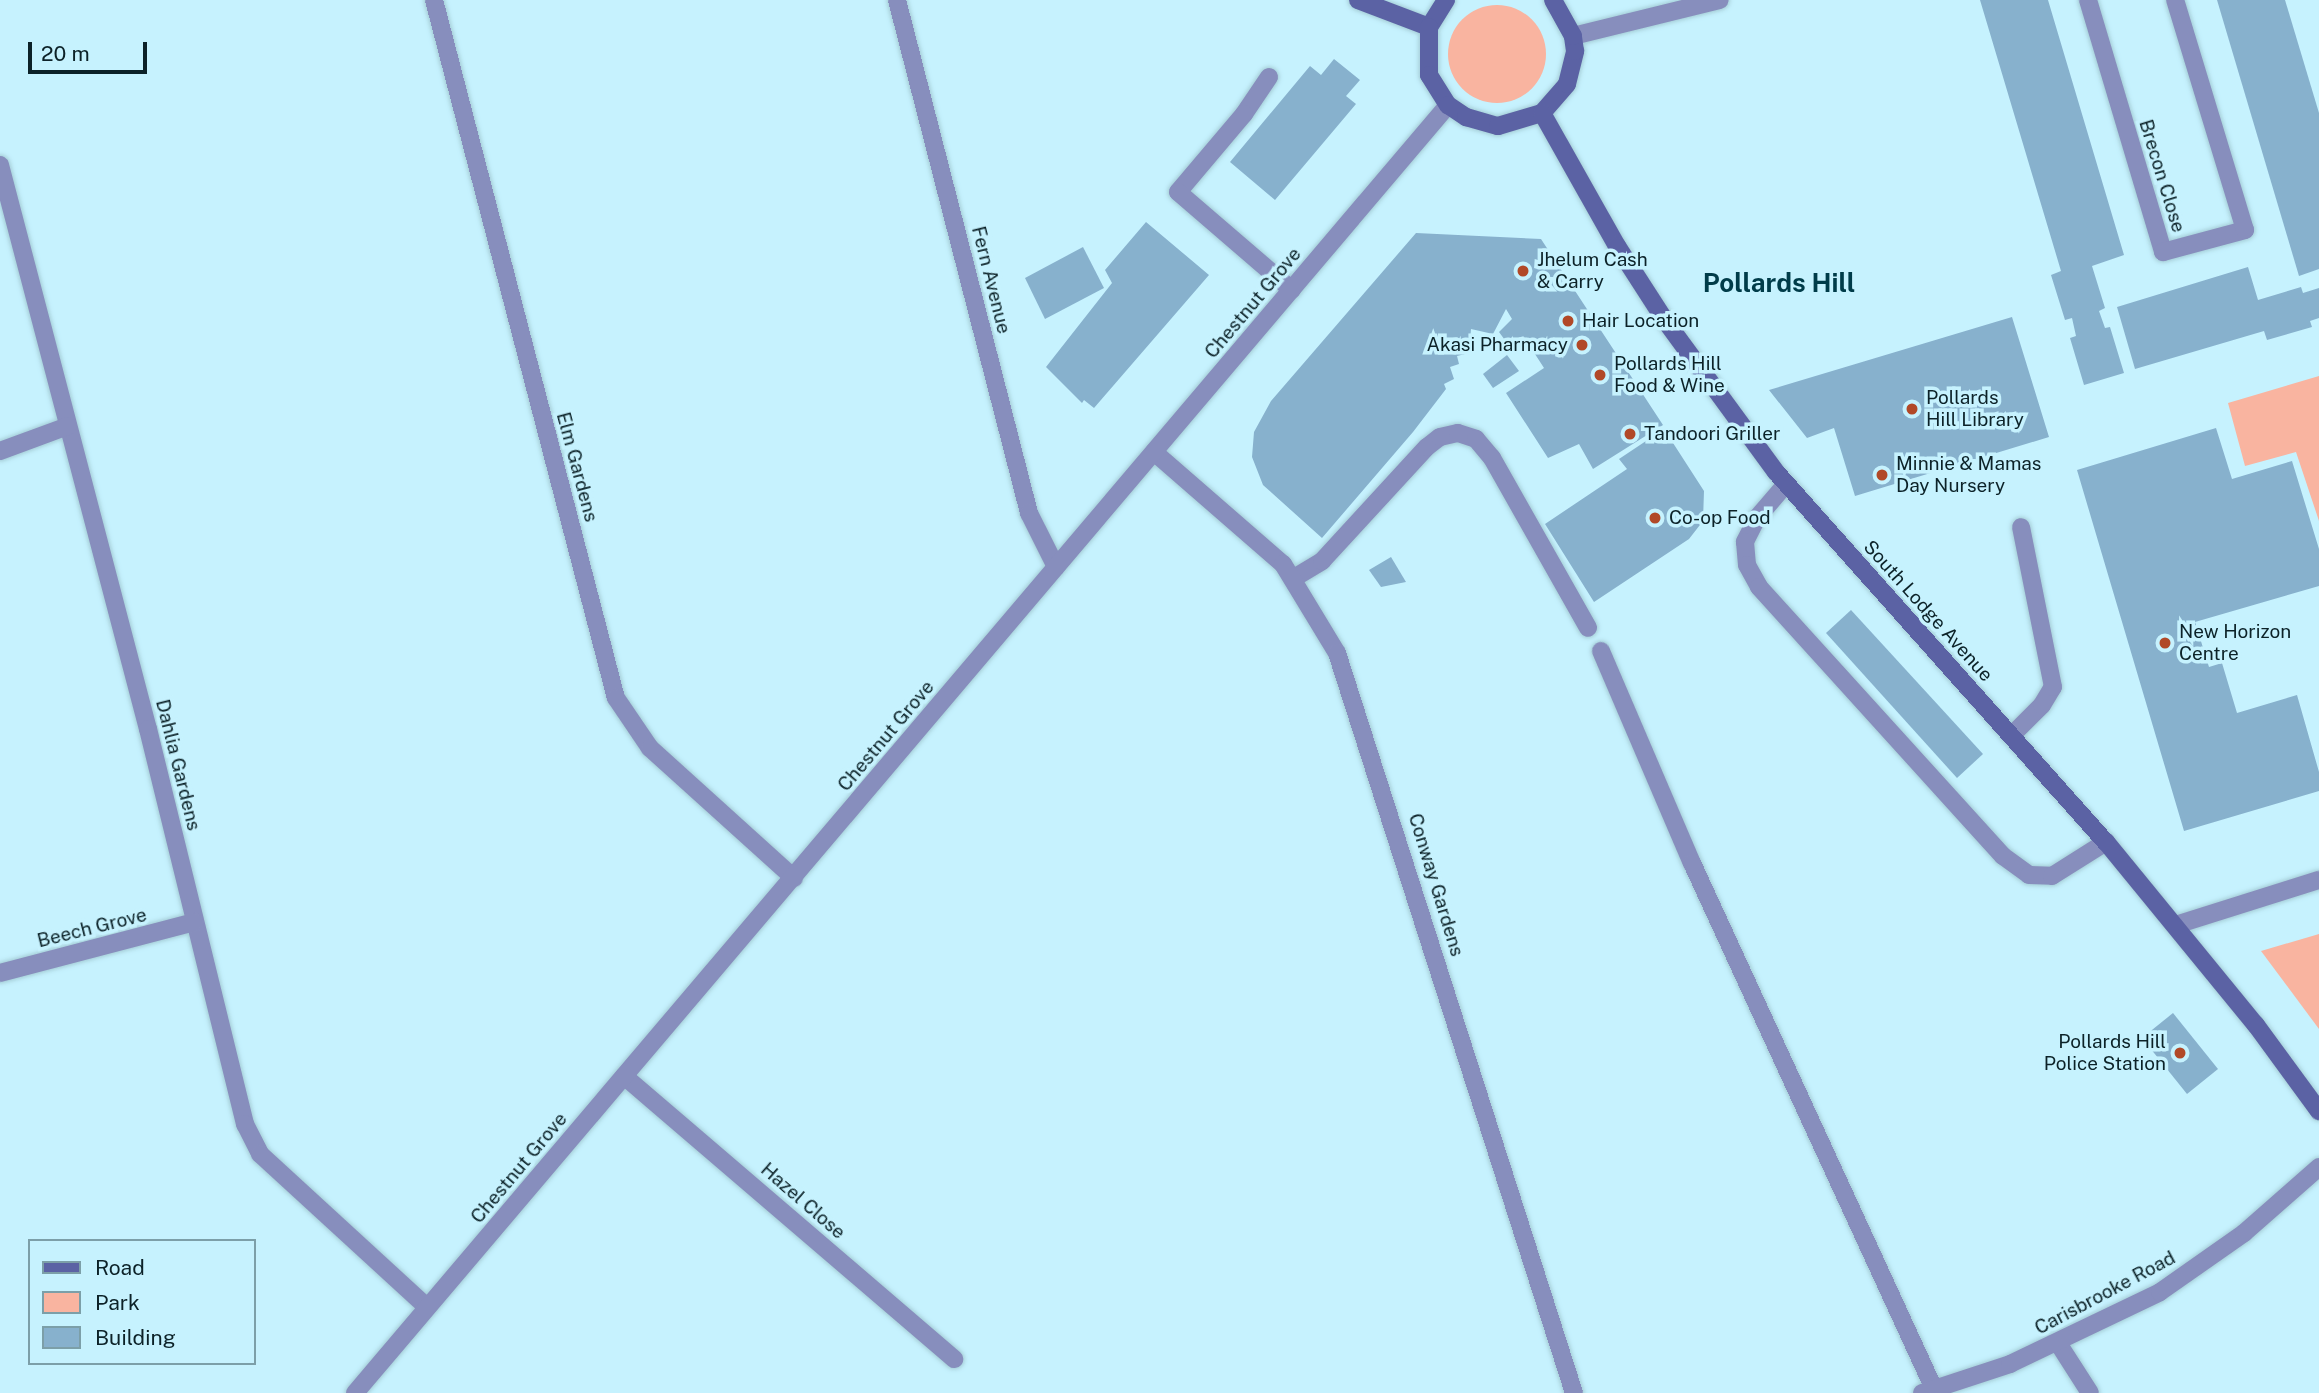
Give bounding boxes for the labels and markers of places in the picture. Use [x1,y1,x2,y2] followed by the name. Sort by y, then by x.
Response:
[1537,249,1648,293] place label: Jhelum Cash & Carry
[1515,263,1531,279] marker: Jhelum Cash & Carry
[1582,310,1699,332] place label: Hair Location
[1560,313,1576,329] marker: Hair Location
[1427,334,1568,356] place label: Akasi Pharmacy
[1574,337,1590,353] marker: Akasi Pharmacy
[1614,353,1725,397] place label: Pollards Hill Food & Wine
[1592,367,1608,383] marker: Pollards Hill Food & Wine
[1926,387,2024,431] place label: Pollards Hill Library
[1904,401,1920,417] marker: Pollards Hill Library
[1644,423,1780,445] place label: Tandoori Griller
[1622,426,1638,442] marker: Tandoori Griller
[1896,453,2041,497] place label: Minnie & Mamas Day Nursery
[1874,467,1890,483] marker: Minnie & Mamas Day Nursery
[1669,507,1771,529] place label: Co-op Food
[1647,510,1663,526] marker: Co-op Food
[2179,621,2291,665] place label: New Horizon Centre
[2157,635,2173,651] marker: New Horizon Centre
[2044,1031,2166,1075] place label: Pollards Hill Police Station
[2172,1045,2188,1061] marker: Pollards Hill Police Station

